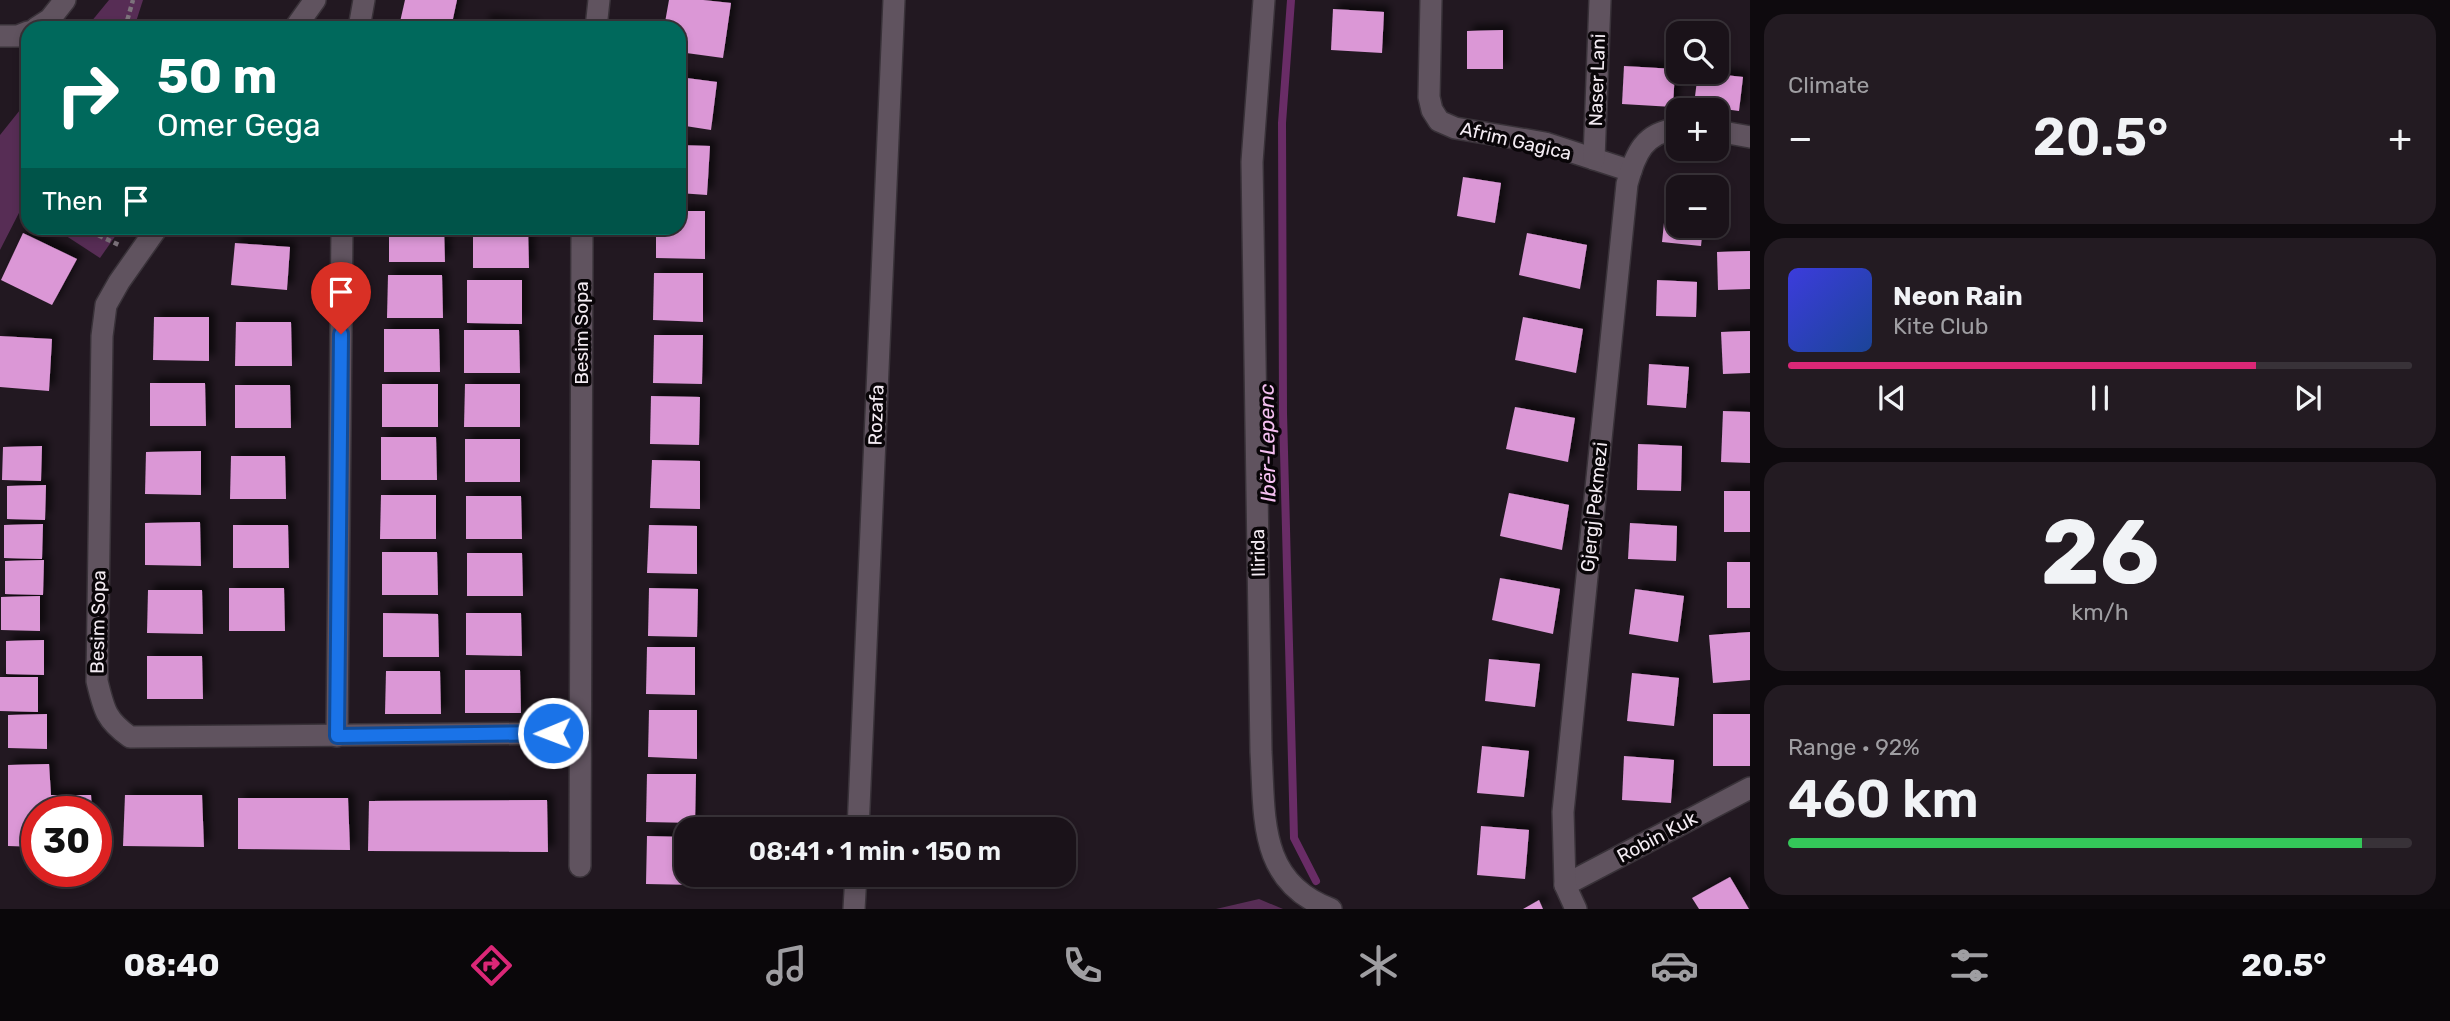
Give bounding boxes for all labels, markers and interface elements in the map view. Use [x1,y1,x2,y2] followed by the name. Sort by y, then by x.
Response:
[1666,21,1729,238] map controls
[1666,21,1729,84] button: search
[1584,33,1610,127] street label: Naser Lani
[157,47,277,105] text: 50 m
[42,49,133,140] icon: right
[1788,71,1869,99] text: Climate
[1666,98,1729,161] button: +
[157,106,321,144] text: Omer Gega
[2033,106,2168,168] text: 20.5°
[1788,115,1813,161] text: −
[2388,115,2412,161] text: +
[1458,117,1574,165] street label: Afrim Gagica
[1666,175,1729,238] button: −
[117,182,155,220] icon: arrive
[42,186,103,217] text: Then
[311,262,371,334] pin
[322,273,360,311] icon: arrive
[570,281,593,385] street label: Besim Sopa
[1893,281,2023,312] text: Neon Rain
[1893,312,1988,340] text: Kite Club
[1873,379,1911,417] icon: previous
[2081,379,2119,417] icon: pause
[2289,379,2327,417] icon: next
[1253,383,1281,503] water label: Ibër-Lepenc
[863,384,889,446] street label: Rozafa
[1576,441,1612,573] street label: Gjergj Pekmezi
[2041,498,2159,606] text: 26
[1246,529,1270,577] street label: Ilirida
[86,570,110,674] street label: Besim Sopa
[2071,598,2129,626] text: km/h
[516,696,590,770] position arrow
[1788,733,1920,761] text: Range · 92%
[1788,768,1979,830] text: 460 km
[21,796,112,887] speed limit sign: 30
[1613,806,1701,868] street label: Robin Kuk
[749,836,1001,867] text: 08:41 · 1 min · 150 m
[467,941,516,990] icon: directions
[762,941,811,990] icon: music
[1058,941,1107,990] icon: phone
[1354,941,1403,990] icon: climate
[1650,941,1699,990] icon: car
[1945,941,1994,990] icon: filters
[123,946,220,984] text: 08:40
[2241,946,2327,984] text: 20.5°

